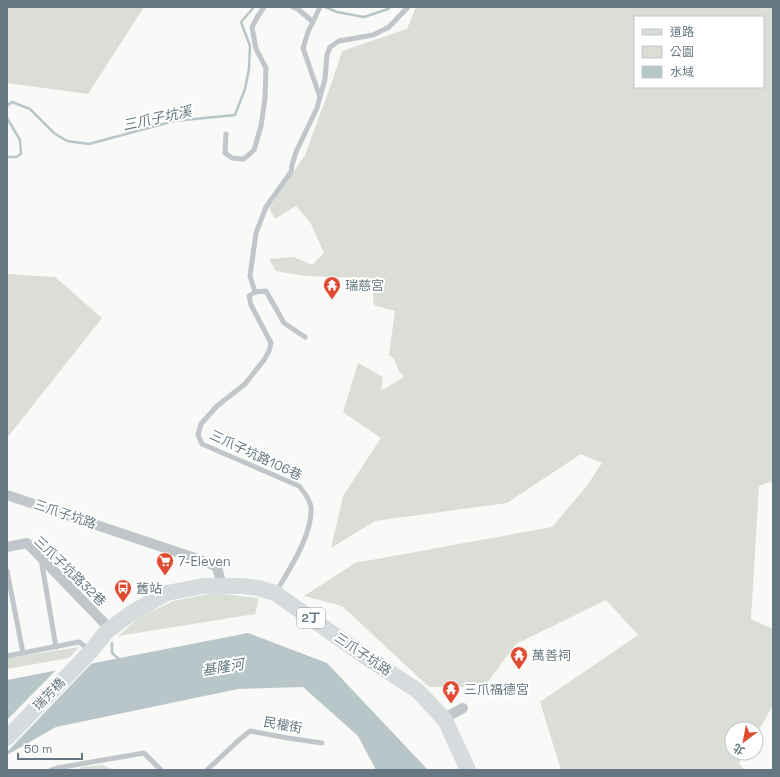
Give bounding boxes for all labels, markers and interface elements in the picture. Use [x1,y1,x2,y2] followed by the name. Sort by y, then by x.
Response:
[634,16,764,88] legend
[670,24,694,40] text: 道路
[670,44,694,60] text: 公園
[670,64,694,80] text: 水域
[121,102,195,134] water label: 三爪子坑溪
[322,275,342,300] temple icon: 瑞慈宮
[345,277,384,294] place label: 瑞慈宮
[207,426,305,484] street label: 三爪子坑路106巷
[31,495,99,533] street label: 三爪子坑路
[30,532,110,610] street label: 三爪子坑路32巷
[155,551,175,576] supermarket icon: 7-Eleven
[178,553,231,570] place label: 7-Eleven
[113,578,133,603] bus stop icon: 舊站
[136,580,162,597] place label: 舊站
[297,608,325,628] road number: 2丁
[331,629,395,679] street label: 三爪子坑路
[509,645,529,670] temple icon: 萬善祠
[532,647,571,664] place label: 萬善祠
[201,654,248,679] water label: 基隆河
[29,674,69,714] street label: 瑞芳橋
[441,679,461,704] temple icon: 三爪福德宮
[464,681,529,698] place label: 三爪福德宮
[262,713,304,737] street label: 民權街
[724,721,764,761] north arrow
[18,735,82,761] scale bar
[24,741,52,757] text: 50 m
[730,741,747,758] text: 北

